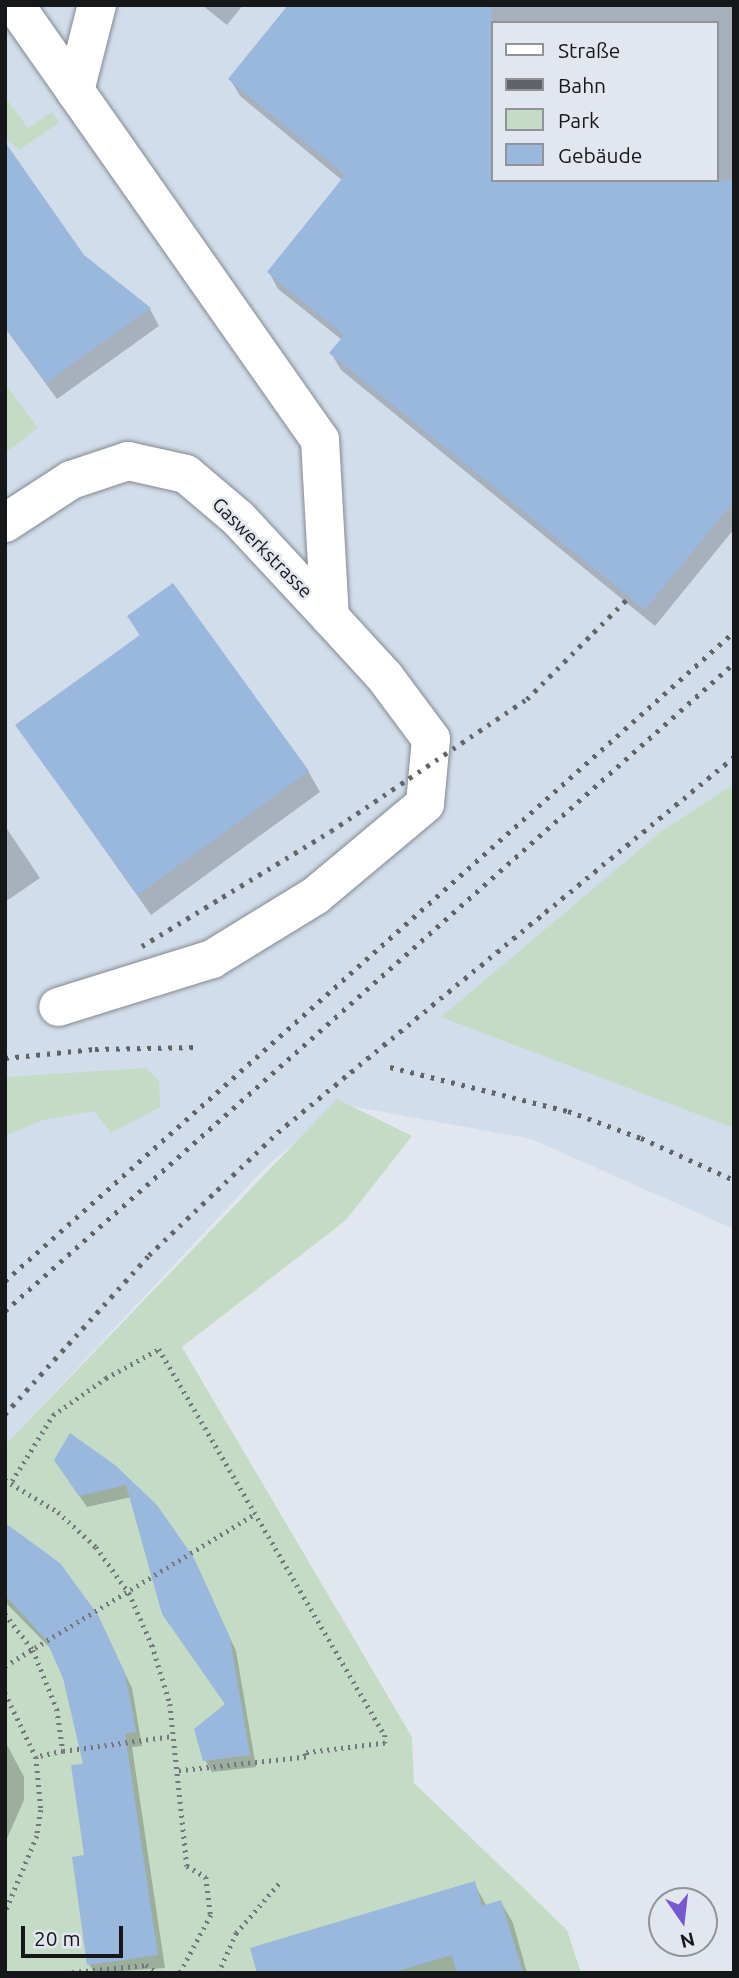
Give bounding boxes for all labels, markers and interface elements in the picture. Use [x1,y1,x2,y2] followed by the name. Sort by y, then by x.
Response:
[490,21,718,182] legend
[558,38,620,62] text: Straße
[558,73,606,97] text: Bahn
[558,108,600,132] text: Park
[558,143,642,167] text: Gebäude
[207,493,317,603] street label: Gaswerkstrasse
[648,1887,718,1957] north arrow
[24,1912,126,1956] scale bar
[34,1926,81,1950] text: 20 m
[678,1928,697,1953] text: N

